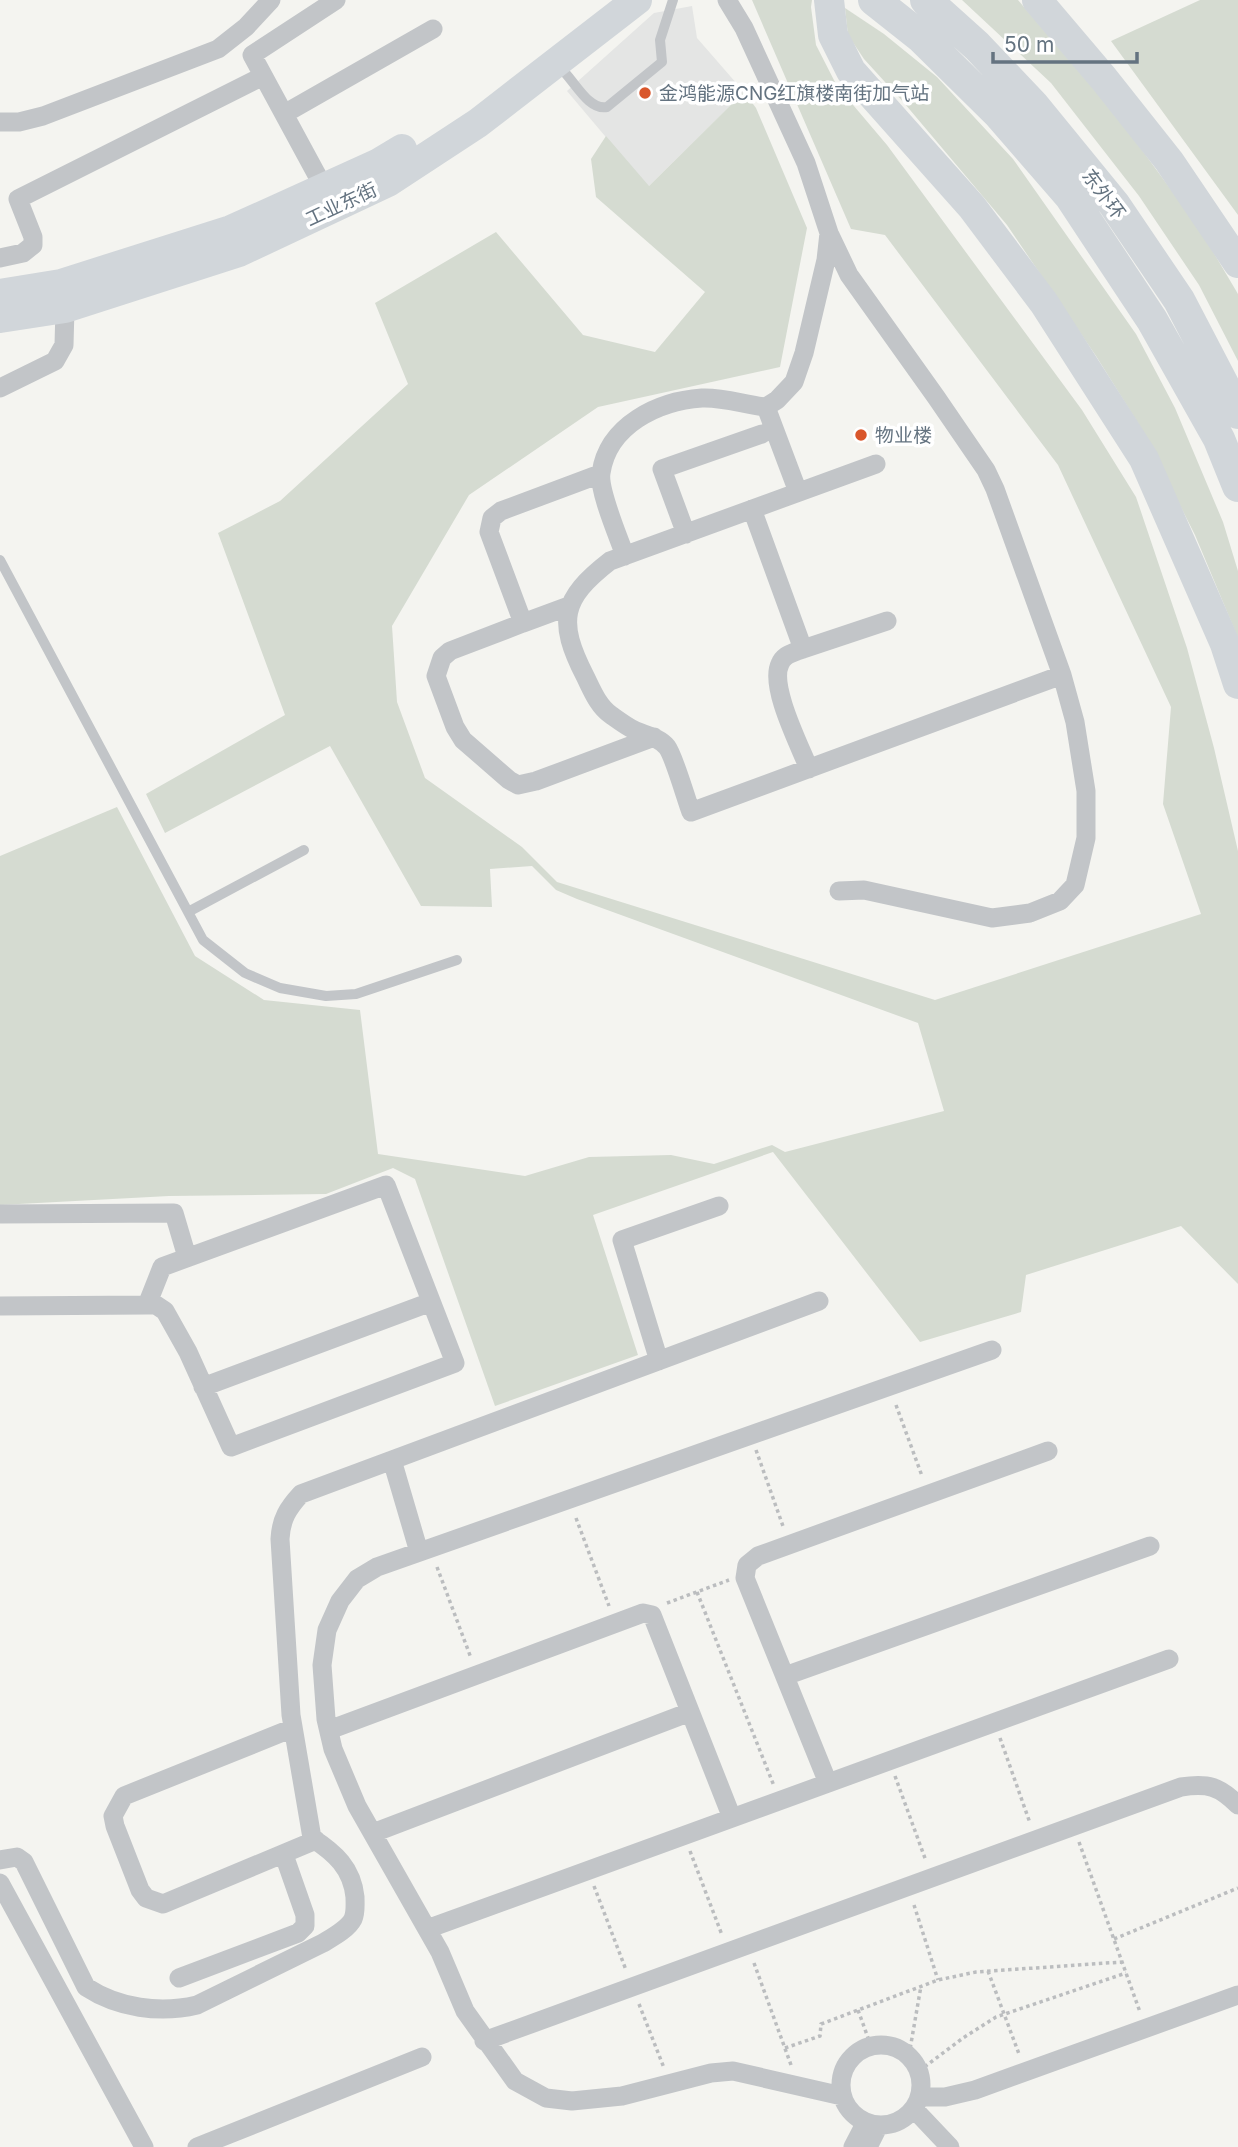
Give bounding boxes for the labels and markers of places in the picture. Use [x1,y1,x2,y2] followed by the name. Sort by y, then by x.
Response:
[659,82,929,105] place label: 金鸿能源CNG红旗楼南街加气站
[637,85,653,101] marker: 金鸿能源CNG红旗楼南街加气站
[875,424,932,447] place label: 物业楼
[853,427,869,443] marker: 物业楼

